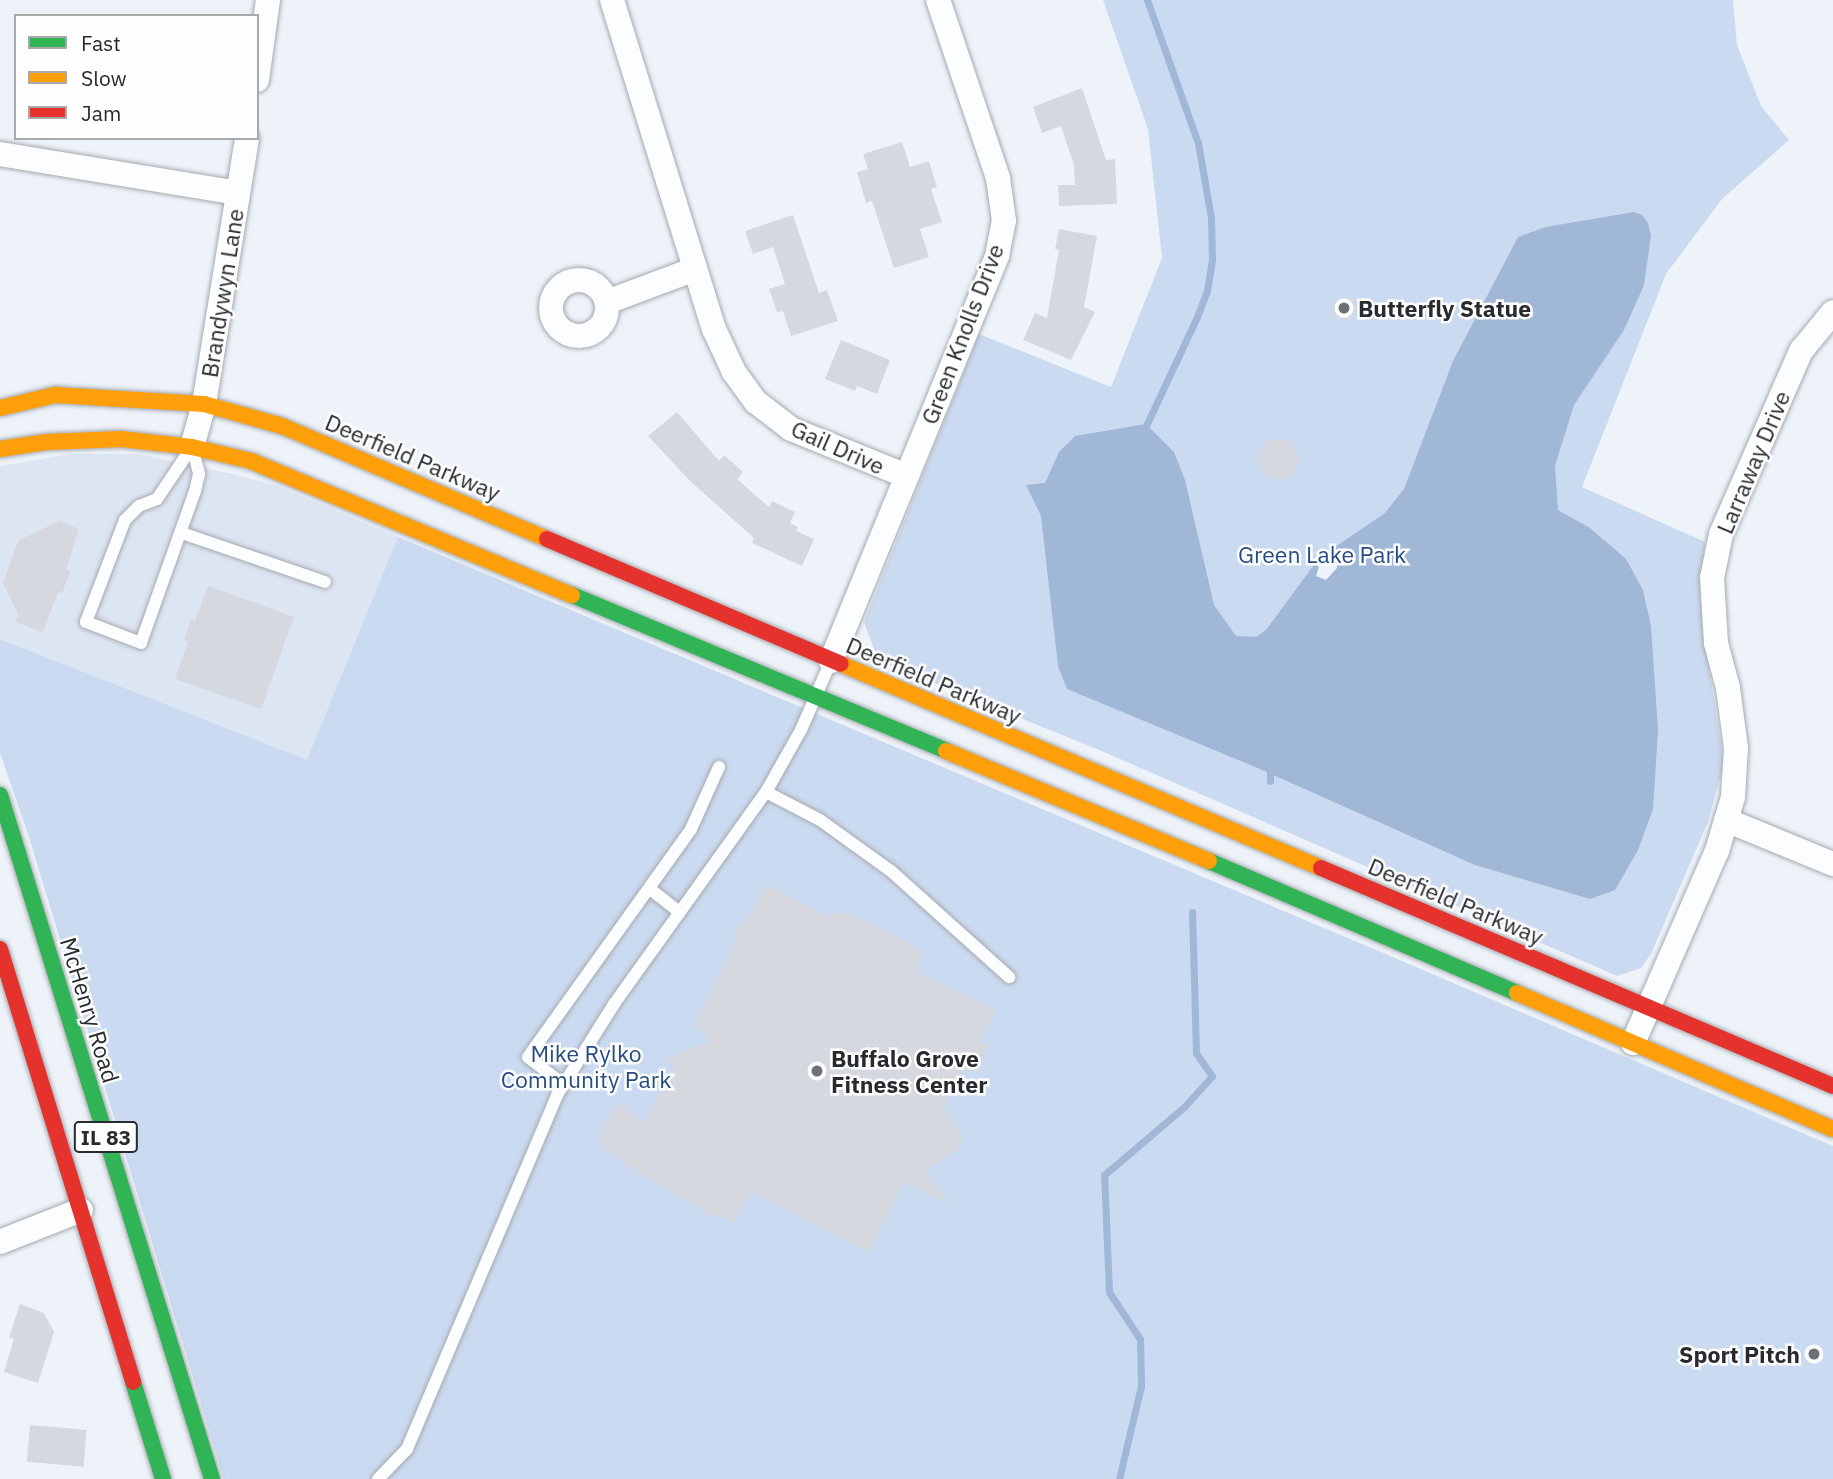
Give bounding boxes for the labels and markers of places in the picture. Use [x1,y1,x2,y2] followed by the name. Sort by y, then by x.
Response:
[1358,294,1531,322] place label: Butterfly Statue
[1336,300,1352,316] marker: Butterfly Statue
[831,1044,987,1098] place label: Buffalo Grove Fitness Center
[809,1063,825,1079] marker: Buffalo Grove Fitness Center
[1679,1340,1800,1368] place label: Sport Pitch
[1806,1346,1822,1362] marker: Sport Pitch

